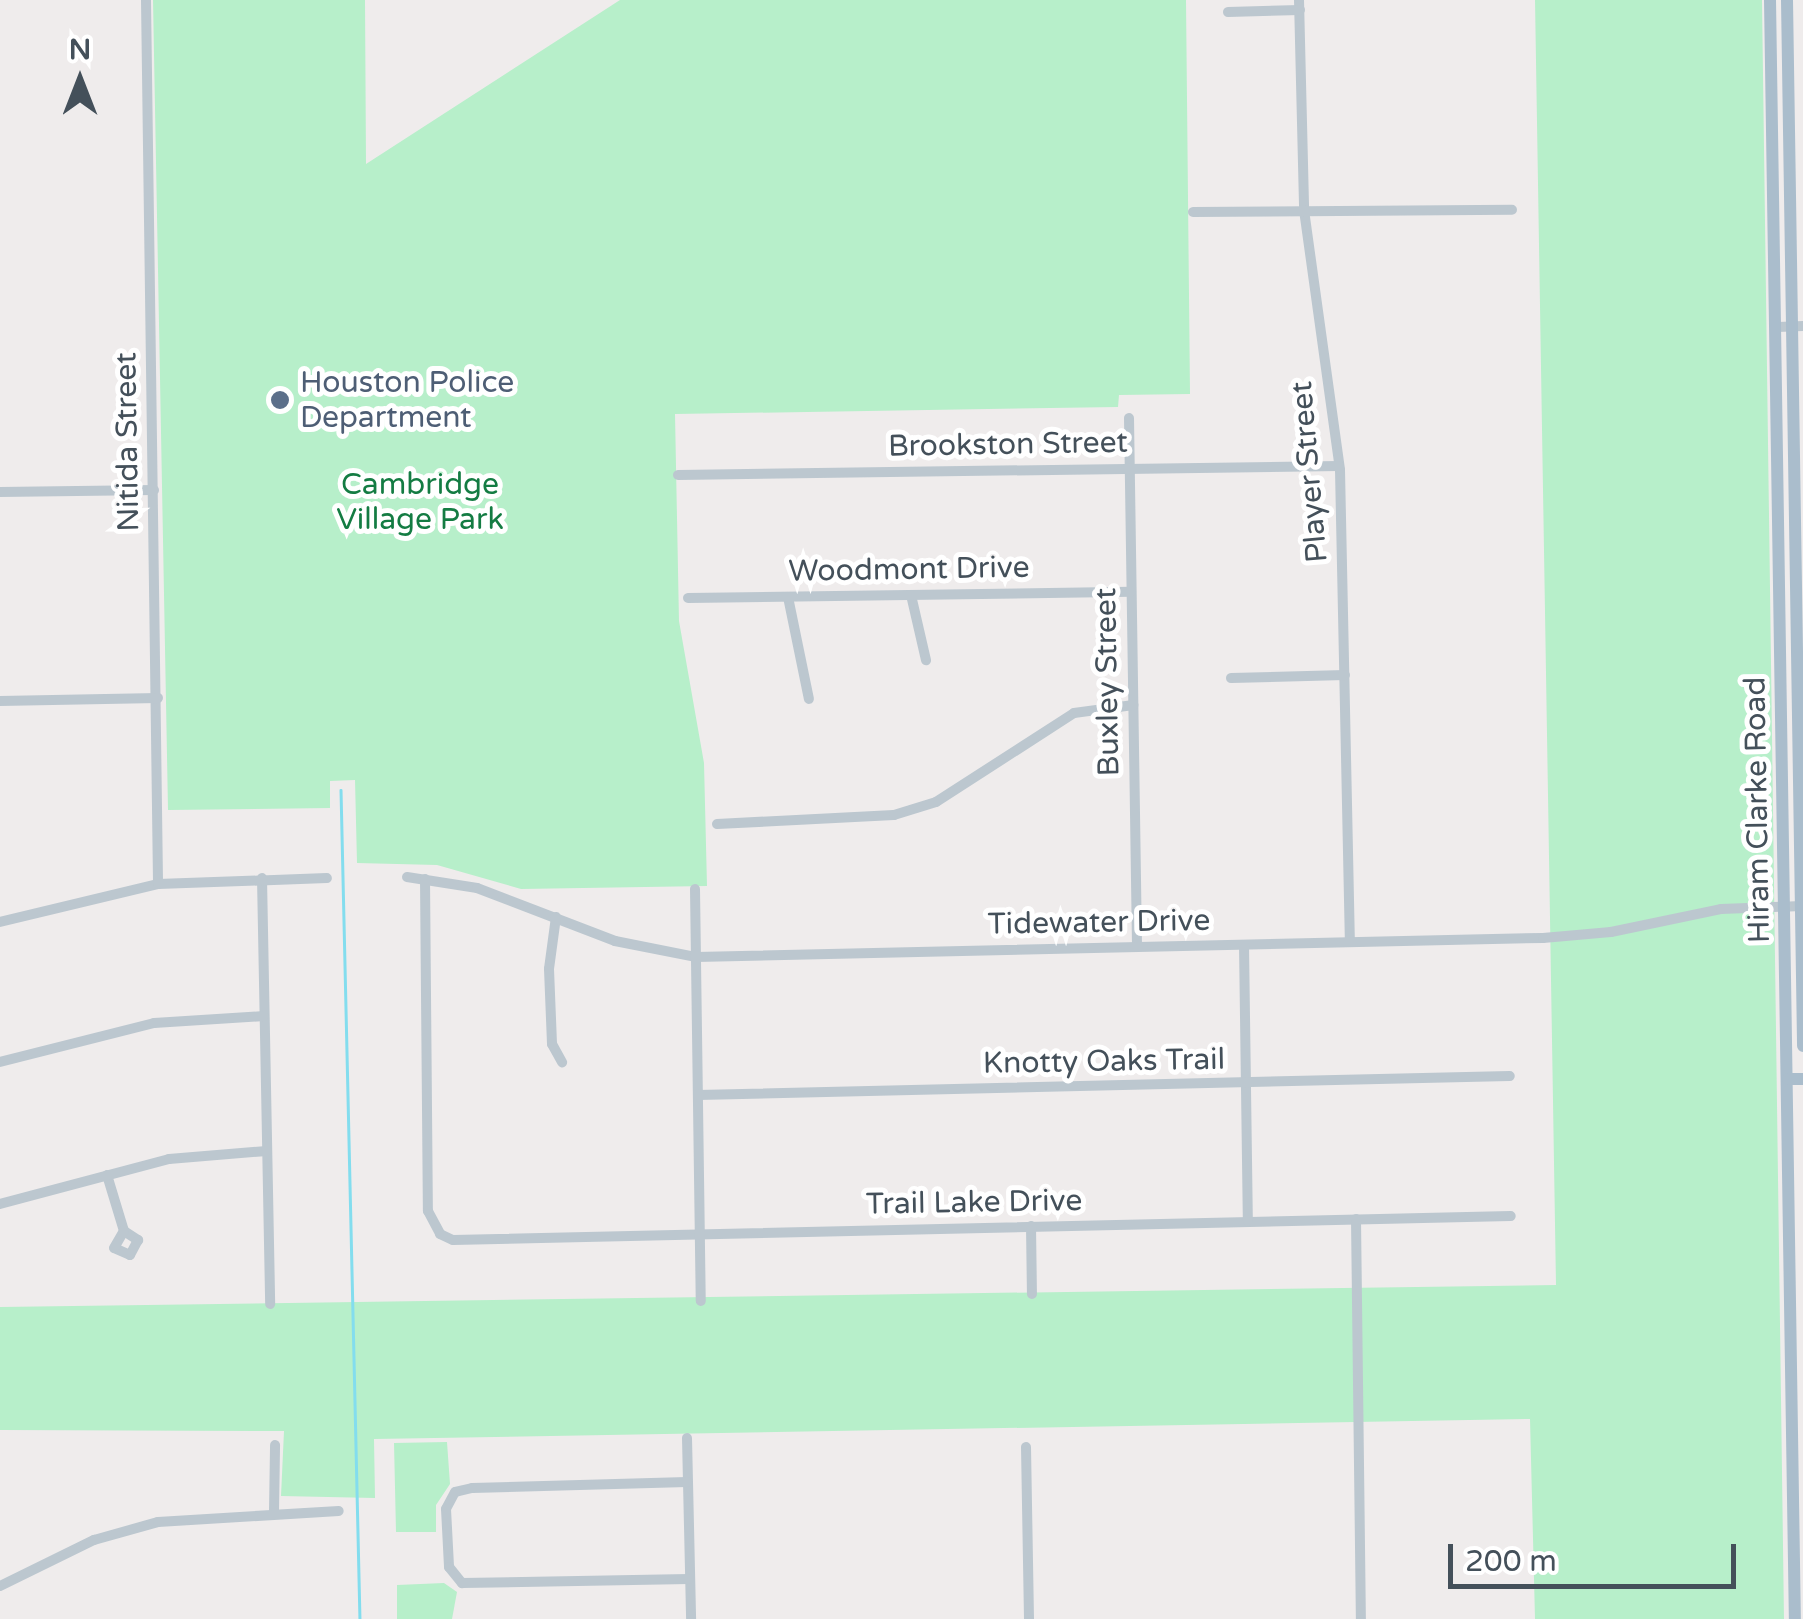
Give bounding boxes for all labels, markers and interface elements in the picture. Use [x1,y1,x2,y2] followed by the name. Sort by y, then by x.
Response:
[30,30,130,130] north arrow
[69,33,91,67] text: N
[108,352,148,532] street label: Nitida Street
[300,365,514,436] place label: Houston Police Department
[1284,380,1336,564] street label: Player Street
[269,389,291,411] marker: Houston Police Department
[888,425,1128,465] street label: Brookston Street
[336,467,504,538] park label: Cambridge Village Park
[788,550,1030,590] street label: Woodmont Drive
[1088,587,1128,777] street label: Buxley Street
[1738,676,1778,944] street label: Hiram Clarke Road
[987,903,1211,943] street label: Tidewater Drive
[983,1042,1225,1082] street label: Knotty Oaks Trail
[865,1183,1083,1223] street label: Trail Lake Drive
[1453,1524,1740,1586] scale bar
[1465,1543,1557,1580] text: 200 m

